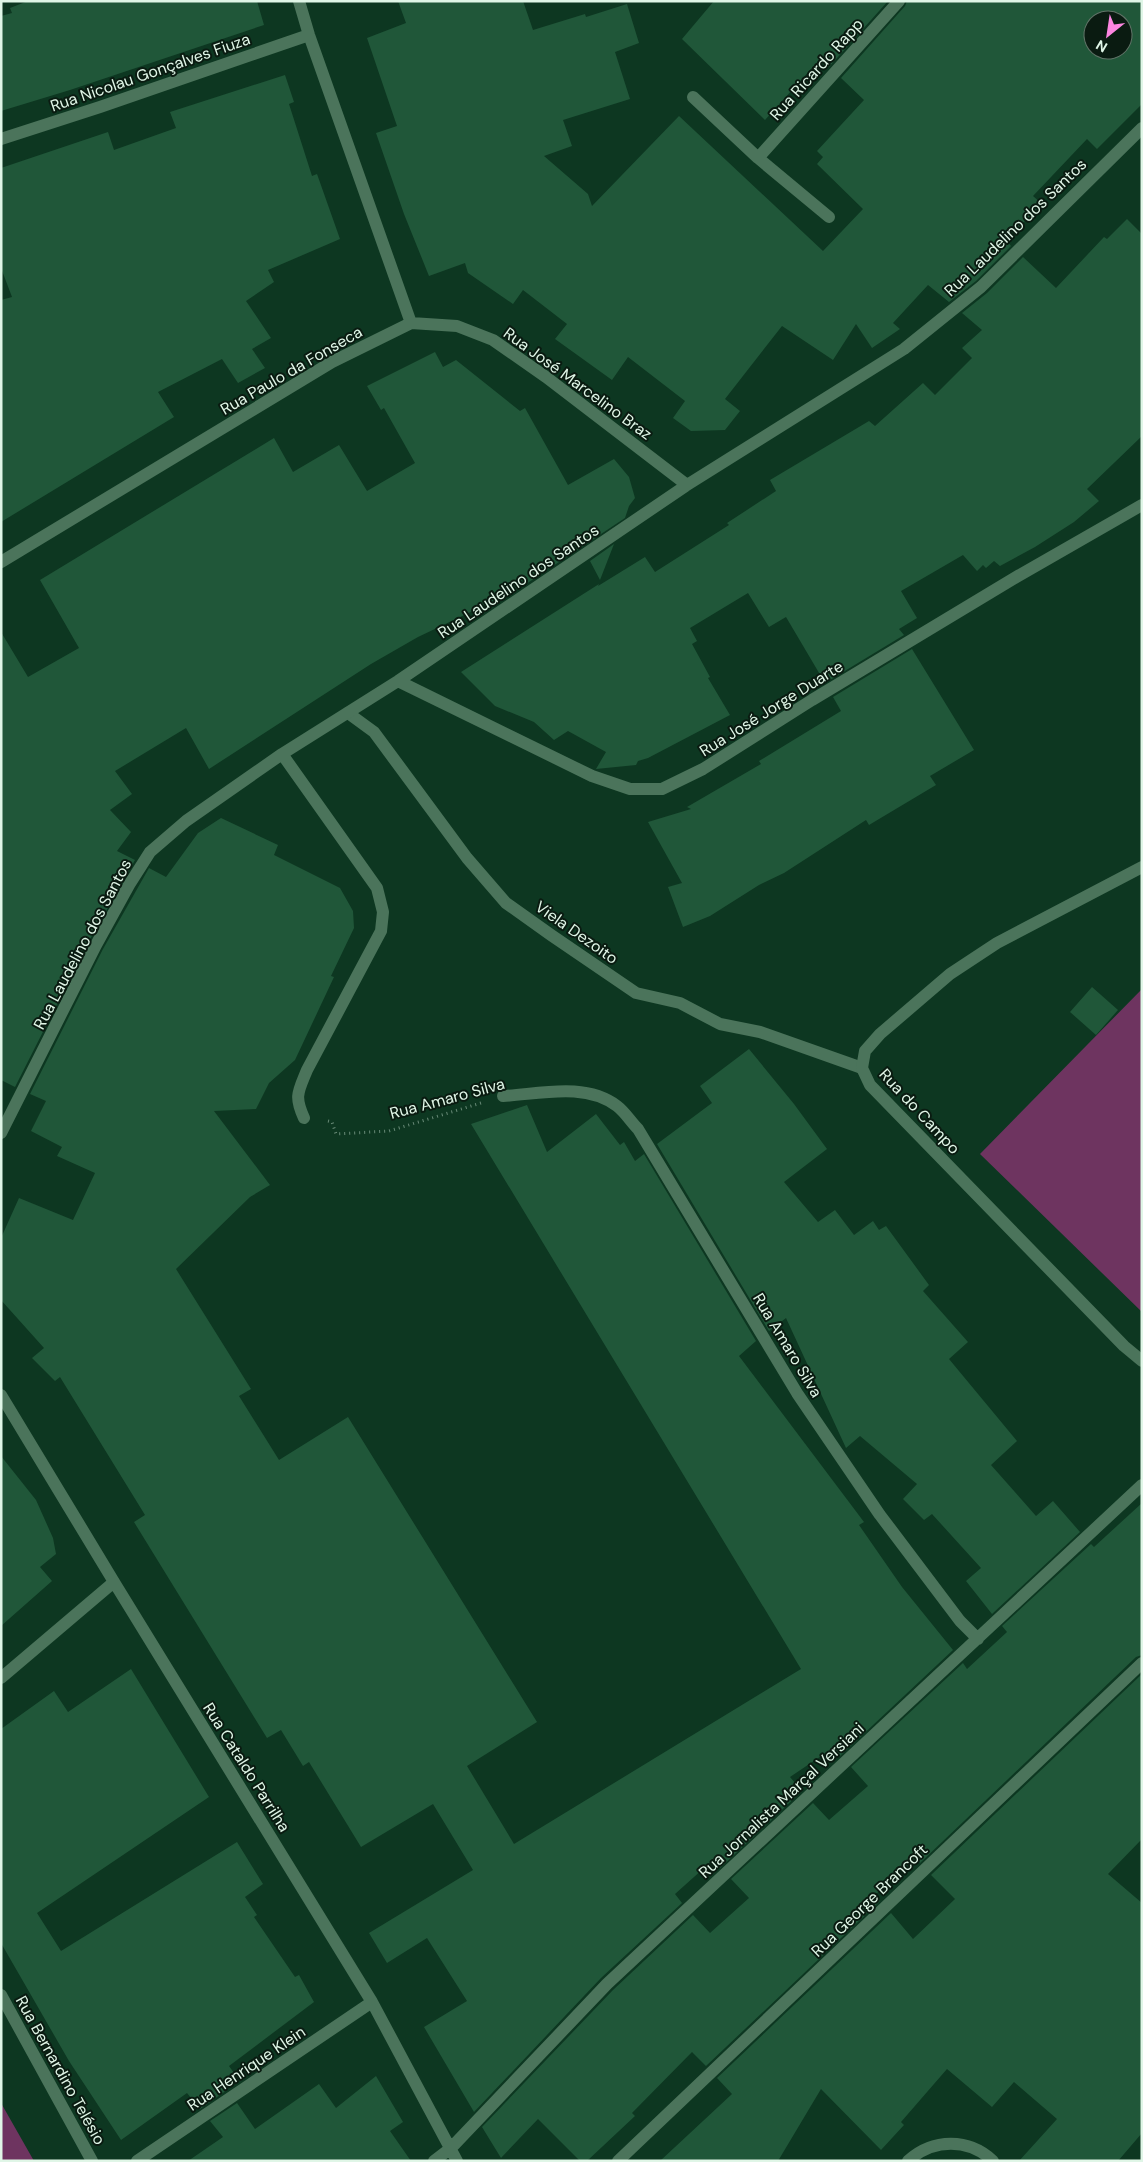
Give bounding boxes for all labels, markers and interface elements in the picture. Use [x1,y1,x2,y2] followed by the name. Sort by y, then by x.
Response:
[1083,10,1133,60] north arrow
[765,14,868,125] street label: Rua Ricardo Rapp
[47,28,253,117] street label: Rua Nicolau Gonçalves Fiuza
[1093,36,1110,57] text: N
[940,154,1091,301] street label: Rua Laudelino dos Santos
[216,321,366,420] street label: Rua Paulo da Fonseca
[499,322,656,444] street label: Rua José Marcelino Braz
[434,520,603,643] street label: Rua Laudelino dos Santos
[695,656,847,761] street label: Rua José Jorge Duarte
[29,855,136,1033] street label: Rua Laudelino dos Santos
[531,896,622,969] street label: Viela Dezoito
[875,1064,965,1158] street label: Rua do Campo
[387,1073,507,1124] street label: Rua Amaro Silva
[748,1289,827,1401] street label: Rua Amaro Silva
[198,1699,295,1836] street label: Rua Cataldo Parrilha
[694,1718,869,1883] street label: Rua Jornalista Marçal Versiani
[807,1839,932,1961] street label: Rua George Brancoft
[11,1992,110,2148] street label: Rua Bernardino Telésio
[183,2021,309,2116] street label: Rua Henrique Klein

